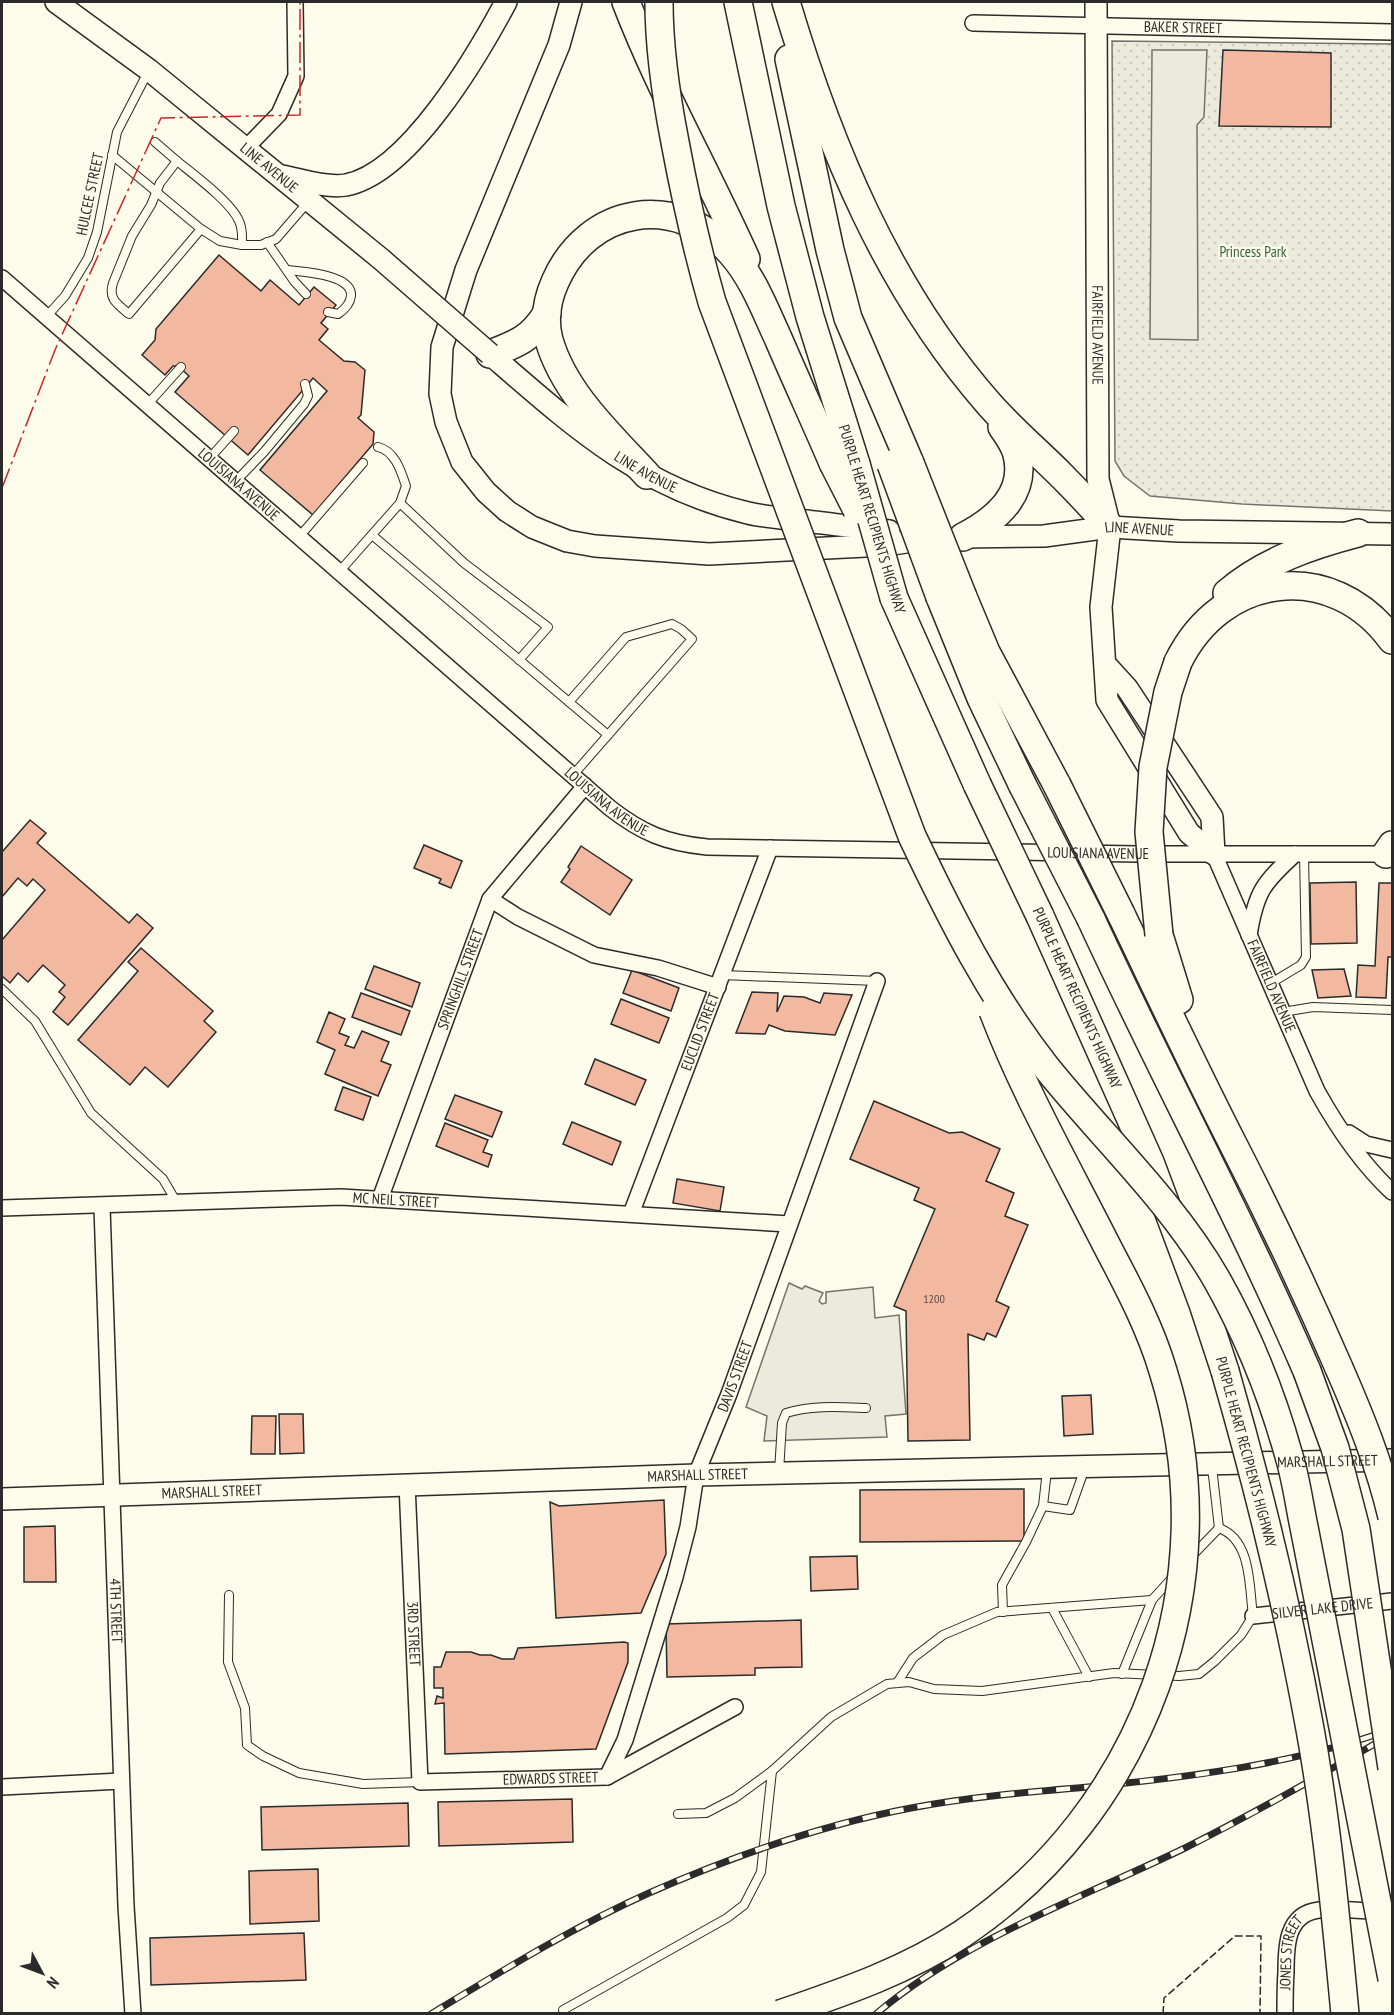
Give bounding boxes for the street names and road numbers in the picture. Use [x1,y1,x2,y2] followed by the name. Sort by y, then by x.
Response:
[1144,17,1223,37] street label: BAKER STREET
[236,138,302,197] street label: LINE AVENUE
[71,151,108,237] street label: HULCEE STREET
[1088,285,1108,385] street label: FAIRFIELD AVENUE
[835,422,910,616] street label: PURPLE HEART RECIPIENTS HIGHWAY
[194,443,284,525] street label: LOUISIANA AVENUE
[611,447,680,497] street label: LINE AVENUE
[1103,517,1174,540] street label: LINE AVENUE
[561,763,652,840] street label: LOUISIANA AVENUE
[1047,843,1149,863] street label: LOUISIANA AVENUE
[1029,904,1126,1092] street label: PURPLE HEART RECIPIENTS HIGHWAY
[433,926,487,1032] street label: SPRINGHILL STREET
[1243,937,1300,1035] street label: FAIRFIELD AVENUE
[676,990,723,1073] street label: EUCLID STREET
[352,1188,440,1212] street label: MC NEIL STREET
[713,1338,756,1414] street label: DAVIS STREET
[1212,1354,1281,1549] street label: PURPLE HEART RECIPIENTS HIGHWAY
[1277,1450,1378,1471] street label: MARSHALL STREET
[647,1464,748,1486] street label: MARSHALL STREET
[161,1480,263,1502] street label: MARSHALL STREET
[106,1578,127,1644] street label: 4TH STREET
[1271,1593,1374,1623] street label: SILVER LAKE DRIVE
[403,1601,425,1667] street label: 3RD STREET
[503,1767,599,1789] street label: EDWARDS STREET
[1275,1910,1307,1991] street label: JONES STREET

